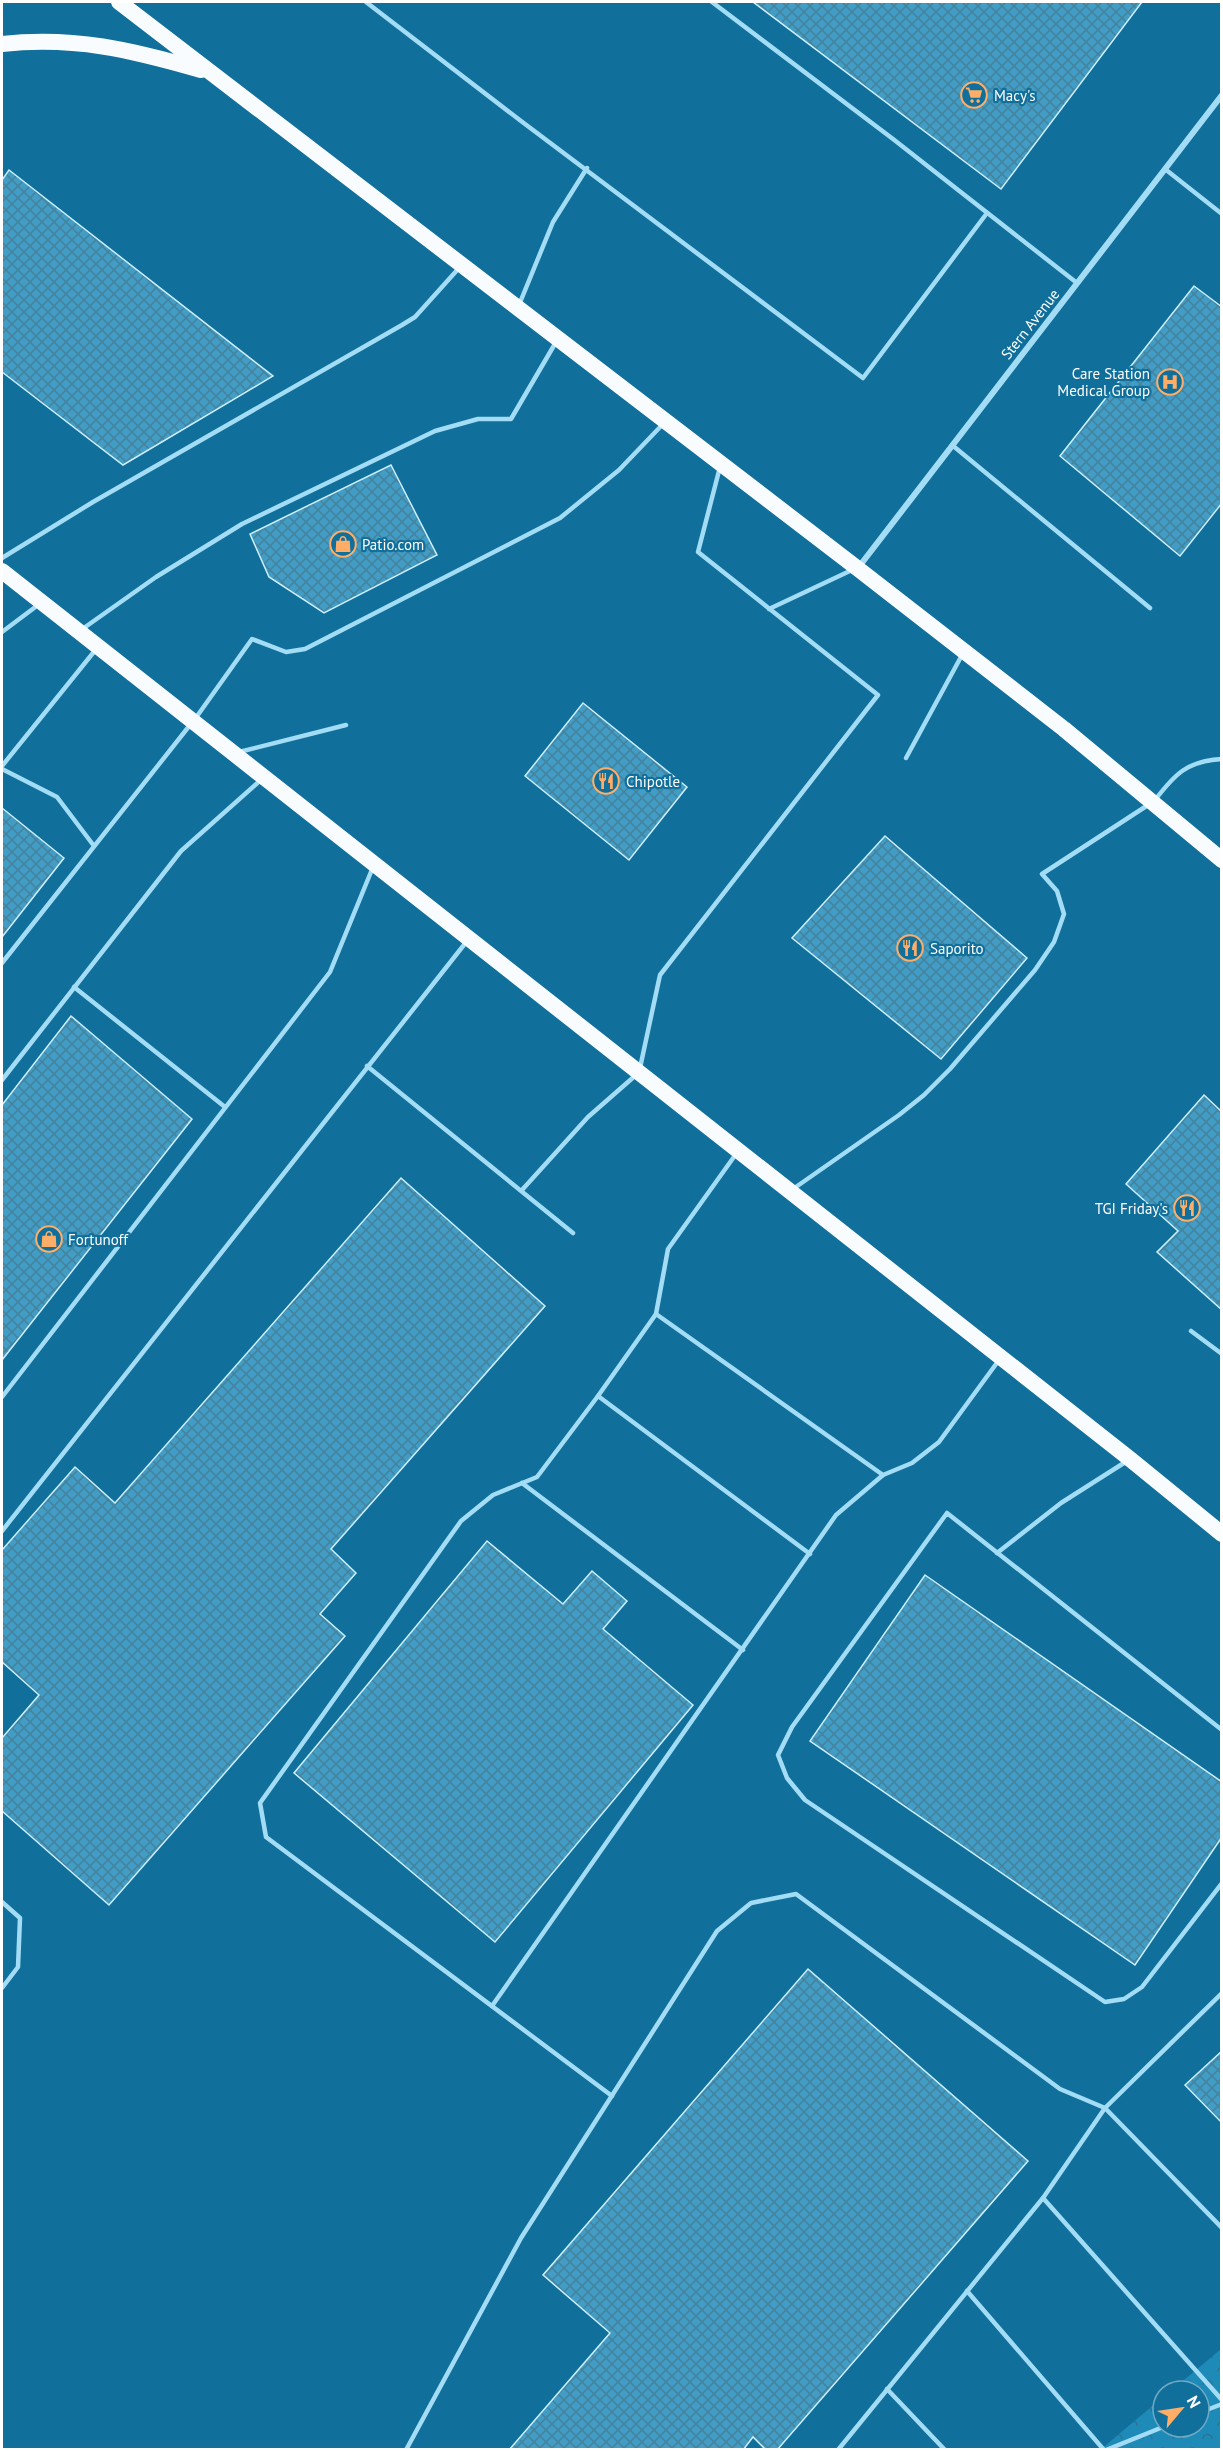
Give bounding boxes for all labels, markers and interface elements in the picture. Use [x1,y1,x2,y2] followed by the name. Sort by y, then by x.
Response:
[959,80,989,110] supermarket icon: Macy's
[994,86,1036,105] place label: Macy's
[997,285,1063,363] street label: Stern Avenue
[1057,364,1150,400] place label: Care Station Medical Group
[1155,367,1185,397] hospital icon: Care Station Medical Group
[328,529,358,559] shop icon: Patio.com
[362,535,424,554] place label: Patio.com
[591,766,621,796] restaurant icon: Chipotle
[626,772,680,791] place label: Chipotle
[895,933,925,963] restaurant icon: Saporito
[930,939,984,958] place label: Saporito
[1172,1193,1202,1223] restaurant icon: TGI Friday's
[1095,1199,1168,1218] place label: TGI Friday's
[34,1224,64,1254] shop icon: Fortunoff
[68,1230,129,1249] place label: Fortunoff
[1151,2379,1211,2439] north arrow
[1183,2392,1205,2411] text: N

